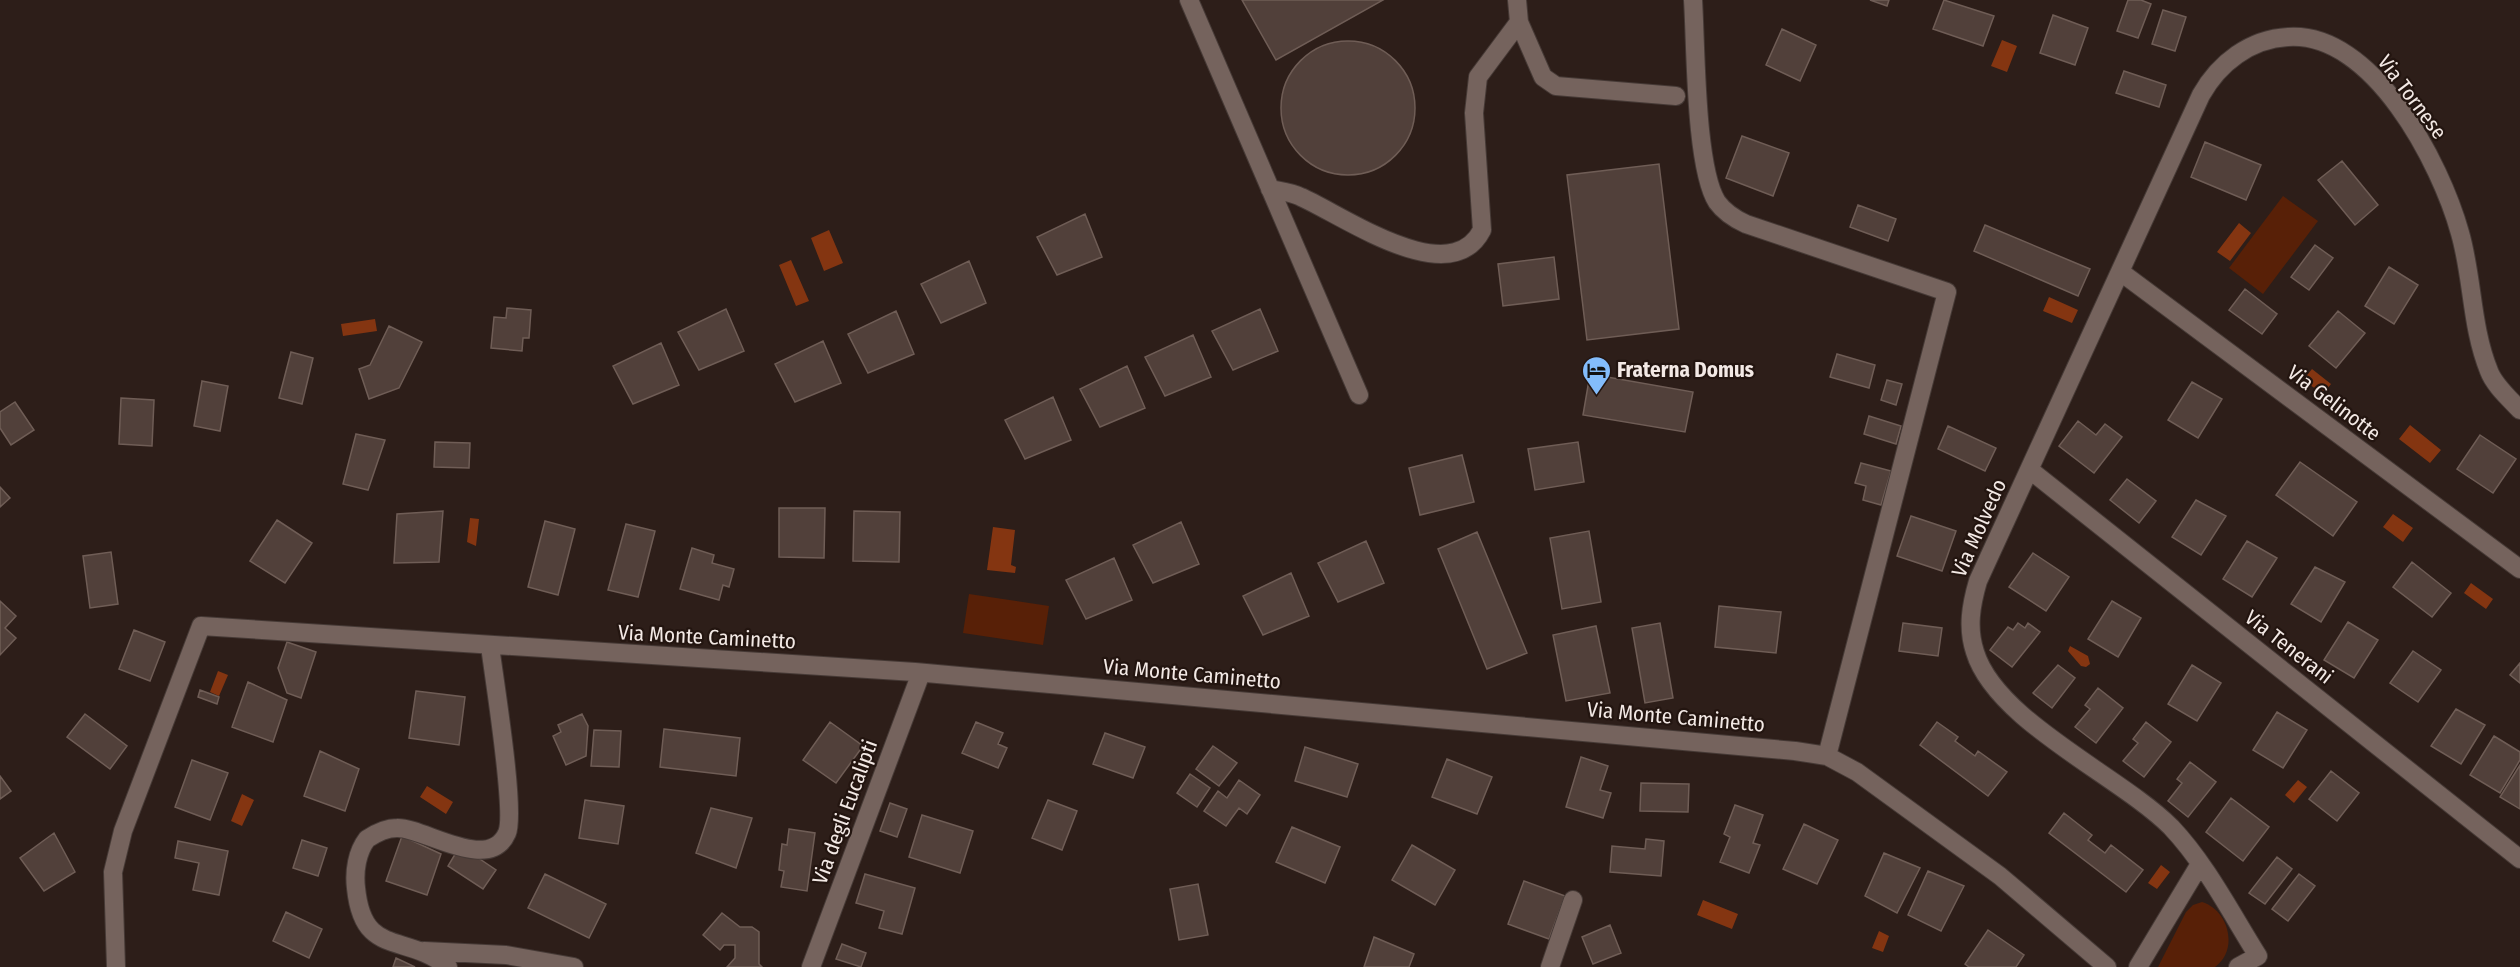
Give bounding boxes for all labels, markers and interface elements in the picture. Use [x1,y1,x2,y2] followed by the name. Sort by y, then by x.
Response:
[2372,50,2452,144] street label: Via Tornese
[1580,354,1612,396] hotel icon: Fraterna Domus
[1617,357,1754,383] place label: Fraterna Domus
[2282,359,2386,447] street label: Via Gelinotte
[1946,475,2012,581] street label: Via Molvedo
[2240,604,2338,690] street label: Via Tenerani
[617,619,797,655] street label: Via Monte Caminetto
[1102,653,1282,695] street label: Via Monte Caminetto
[1586,696,1766,738] street label: Via Monte Caminetto
[807,736,883,888] street label: Via degli Eucalipti

